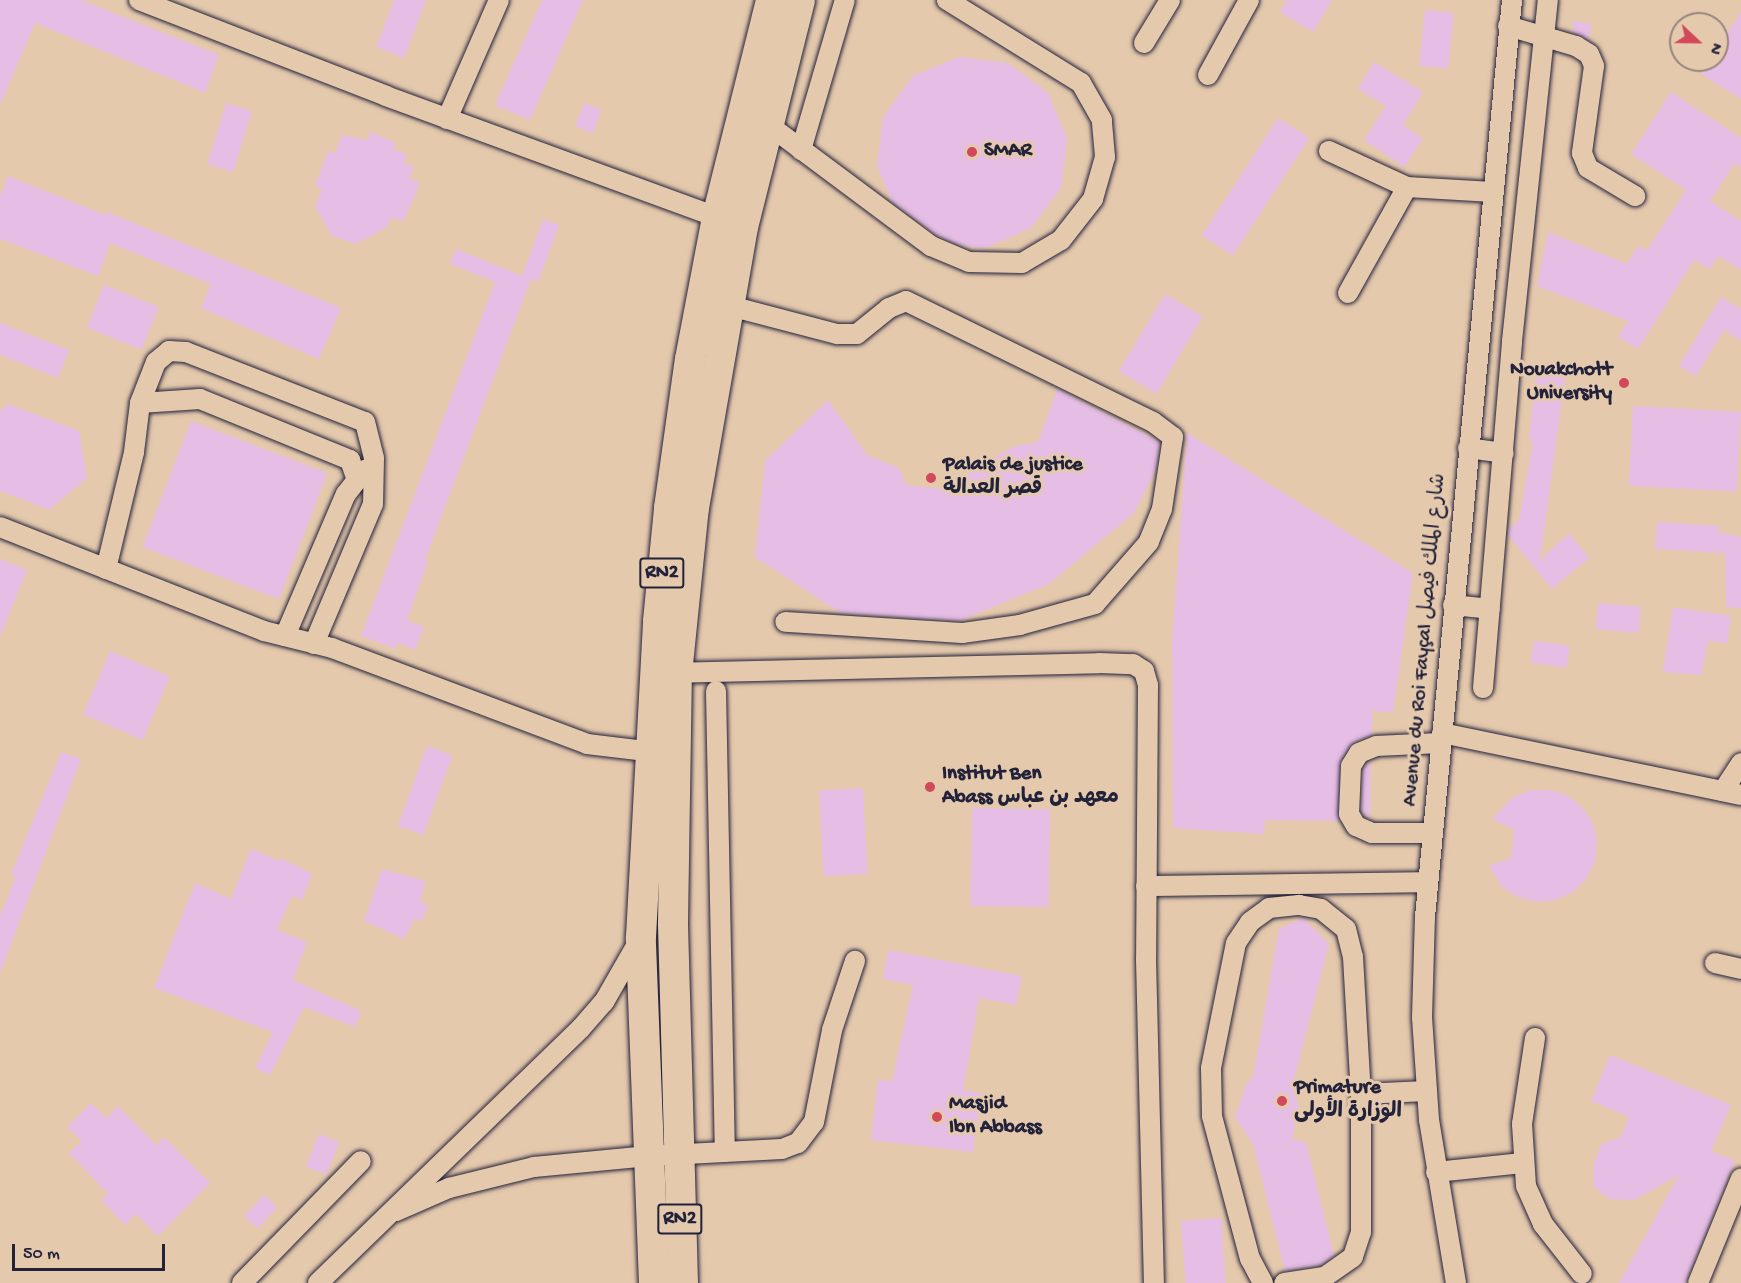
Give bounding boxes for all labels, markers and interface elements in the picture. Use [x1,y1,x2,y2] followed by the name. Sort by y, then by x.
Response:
[1669,12,1729,72] north arrow
[1704,40,1725,57] text: N
[984,139,1032,165] place label: SMAR
[965,145,979,159] marker: SMAR
[1510,358,1612,408] place label: Nouakchott University
[1617,376,1631,390] marker: Nouakchott University
[943,453,1083,503] place label: Palais de justice قصر العدالة
[924,471,938,485] marker: Palais de justice قصر العدالة
[1399,472,1453,808] street label: Avenue du Roi Fayçal شارع الملك فيصل
[638,556,686,590] road number: RN2
[942,762,1119,812] place label: Institut Ben Abass معهد بن عباس
[923,780,937,794] marker: Institut Ben Abass معهد بن عباس
[1294,1076,1402,1126] place label: Primature الوزارة الأولى
[949,1092,1042,1142] place label: Masjid Ibn Abbass
[1275,1094,1289,1108] marker: Primature الوزارة الأولى
[930,1110,944,1124] marker: Masjid Ibn Abbass
[656,1202,704,1236] road number: RN2
[15,1232,168,1270] scale bar
[23,1244,60,1265] text: 50 m

